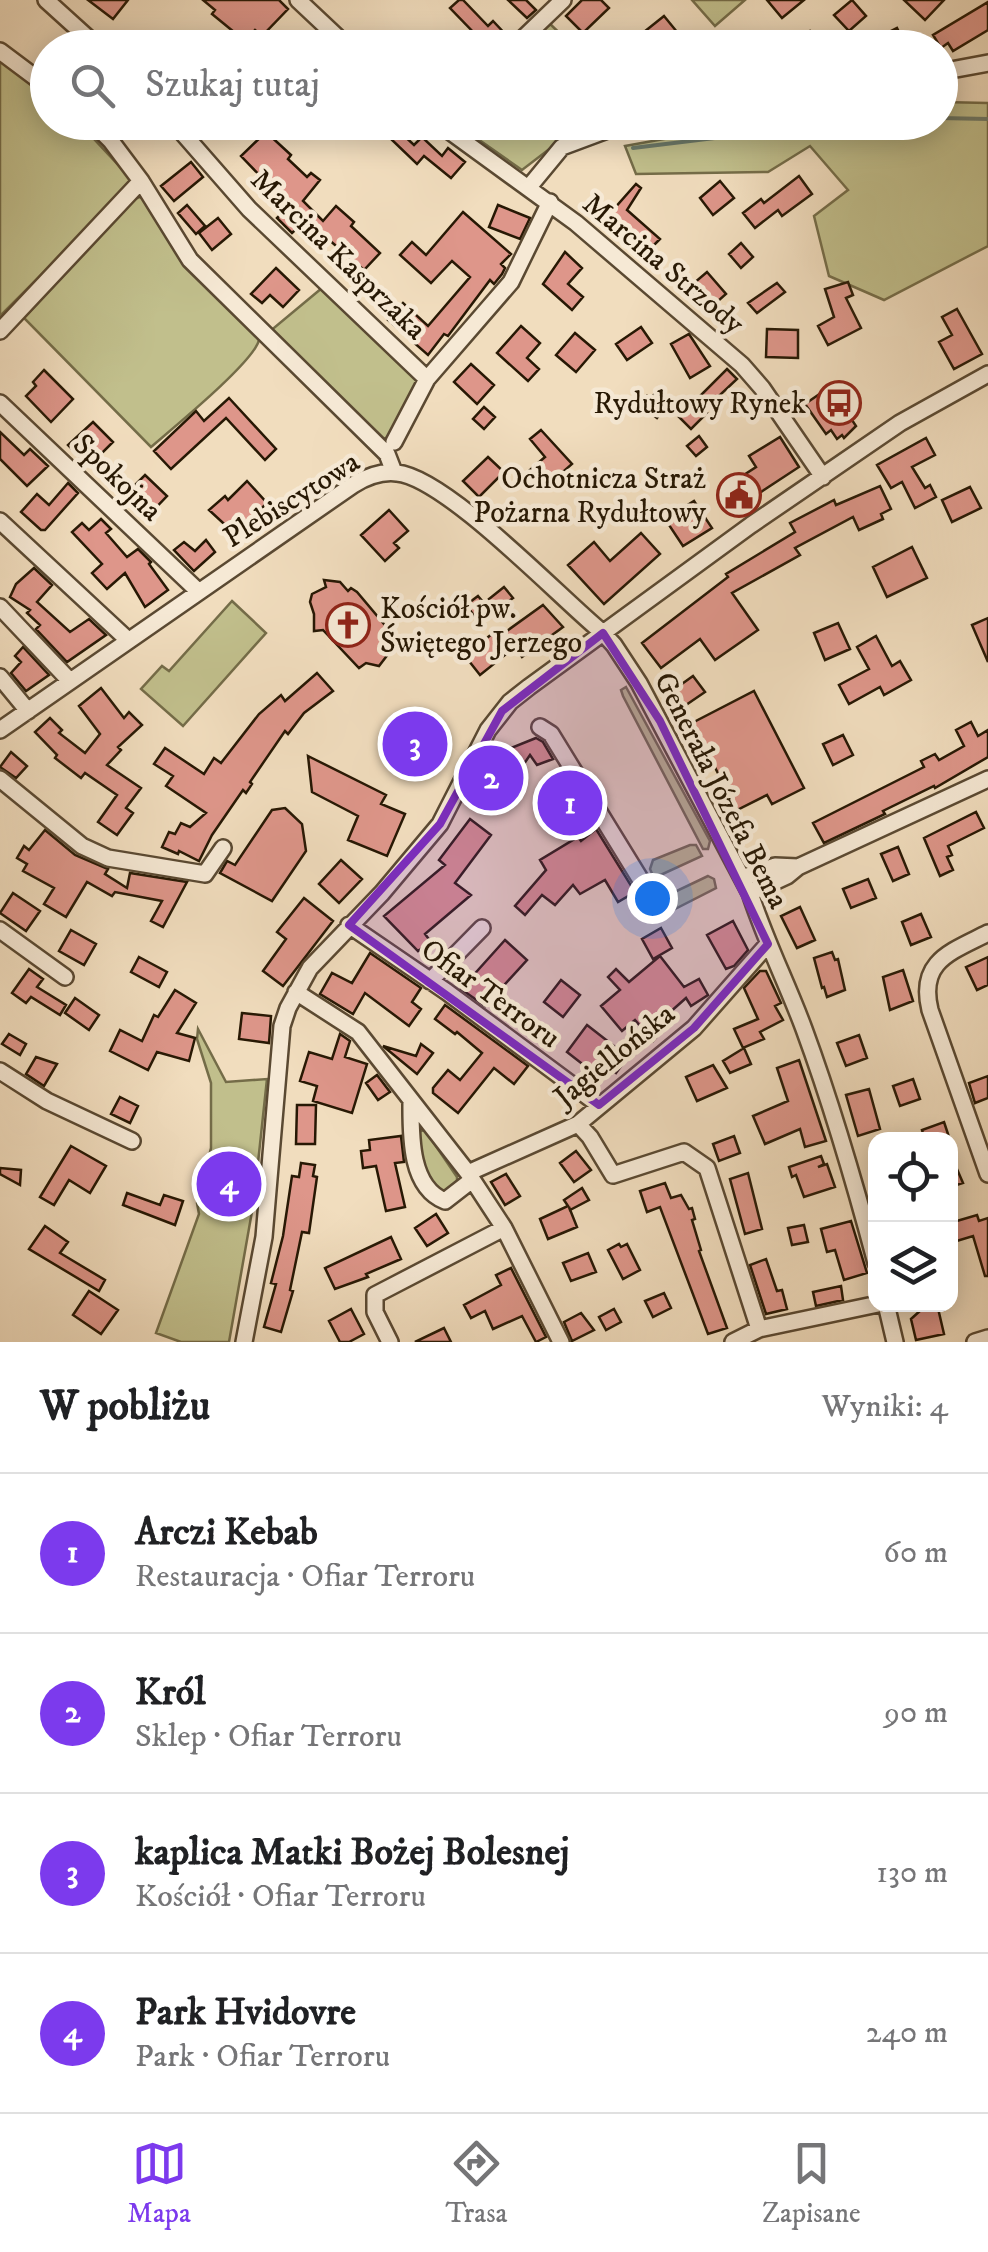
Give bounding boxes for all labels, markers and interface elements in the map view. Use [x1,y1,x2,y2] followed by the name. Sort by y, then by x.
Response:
[30,30,958,140] search box
[65,58,120,113] icon: search
[145,61,320,109] text: Szukaj tutaj
[242,162,434,348] street label: Marcina Kasprzaka
[575,186,752,343] street label: Marcina Strzody
[816,380,862,426] bus stop icon: Rydułtowy Rynek
[593,386,806,423] place label: Rydułtowy Rynek
[65,427,170,530] street label: Spokojna
[217,444,367,557] street label: Plebiscytowa
[473,461,707,532] place label: Ochotnicza Straż Pożarna Rydułtowy
[716,472,762,518] public building icon: Ochotnicza Straż Pożarna Rydułtowy
[380,591,582,662] place label: Kościół pw. Świętego Jerzego
[325,602,371,648] church icon: Kościół pw. Świętego Jerzego
[645,666,796,915] street label: Generała Józefa Bema
[382,706,448,782] pin: 3
[458,740,524,816] pin: 2
[538,766,602,840] pin: 1
[627,873,678,924] your location
[413,931,567,1057] street label: Ofiar Terroru
[545,996,683,1118] street label: Jagiellońska
[868,1132,958,1312] map controls
[868,1132,958,1222] button: locate
[196,1146,262,1222] pin: 4
[868,1222,958,1312] button: layers
[40,1381,210,1433] text: W pobliżu
[822,1387,948,1427] text: Wyniki: 4
[135,1509,318,1557] text: Arczi Kebab
[67,1533,78,1573] text: 1
[883,1533,948,1573] text: 60 m
[135,1557,475,1597] text: Restauracja · Ofiar Terroru
[135,1669,206,1717] text: Król
[65,1693,80,1733] text: 2
[884,1693,948,1733] text: 90 m
[135,1717,402,1757] text: Sklep · Ofiar Terroru
[135,1829,569,1877] text: kaplica Matki Bożej Bolesnej
[67,1853,78,1893] text: 3
[876,1853,948,1893] text: 130 m
[135,1877,426,1917] text: Kościół · Ofiar Terroru
[135,1989,356,2037] text: Park Hvidovre
[63,2013,82,2053] text: 4
[866,2013,948,2053] text: 240 m
[135,2037,390,2077] text: Park · Ofiar Terroru
[127,2136,191,2231] tab: Mapa
[445,2136,507,2231] tab: Trasa
[762,2136,861,2231] tab: Zapisane

